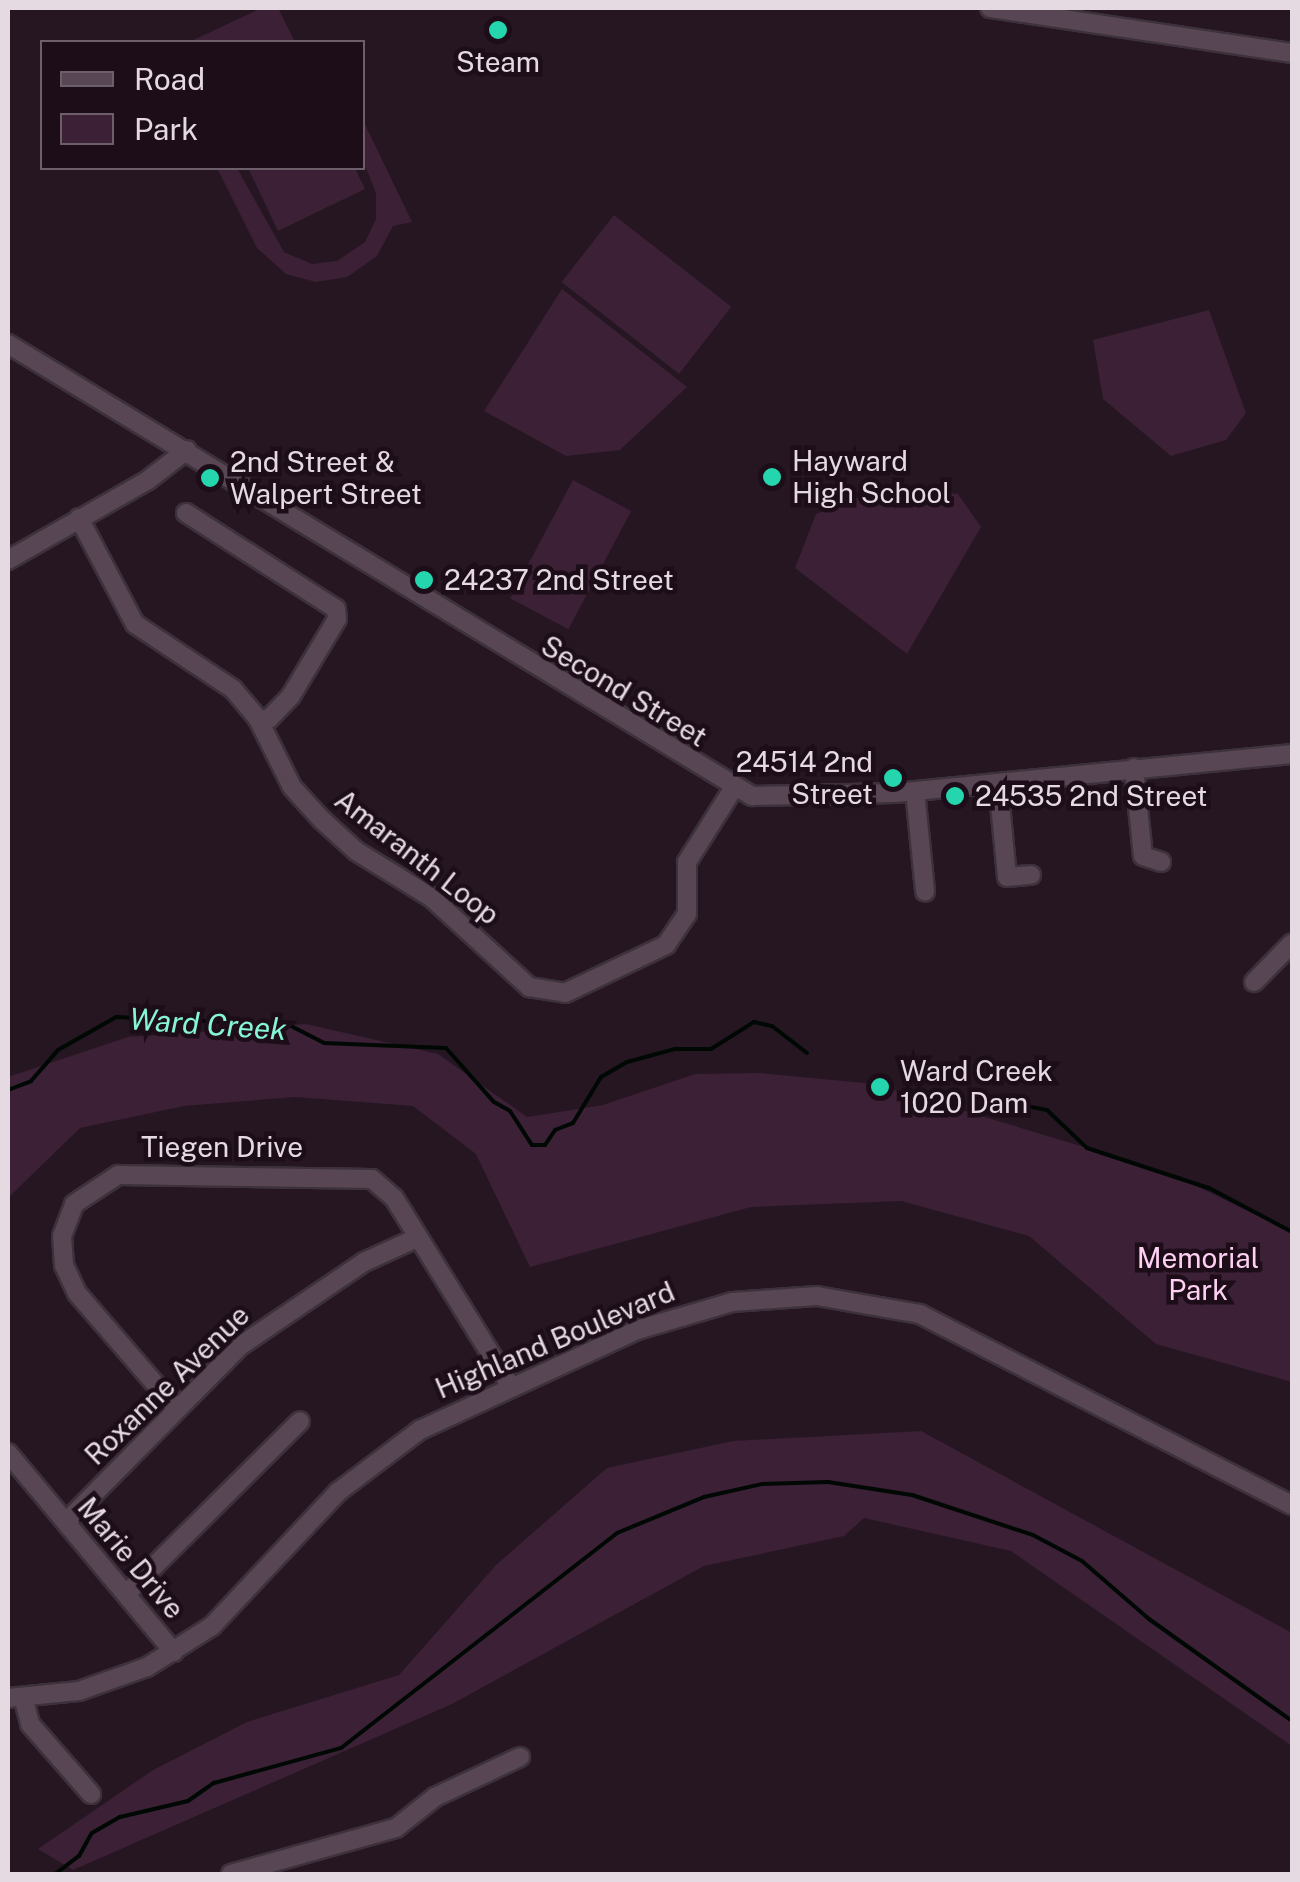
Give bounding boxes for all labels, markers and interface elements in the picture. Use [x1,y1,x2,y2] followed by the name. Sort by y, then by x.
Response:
[487,19,509,41] marker: Steam
[40,40,365,170] legend
[456,45,540,79] place label: Steam
[134,61,205,97] text: Road
[134,111,198,147] text: Park
[792,444,951,510] place label: Hayward High School
[230,445,422,511] place label: 2nd Street & Walpert Street
[761,466,783,488] marker: Hayward High School
[199,467,221,489] marker: 2nd Street & Walpert Street
[444,563,674,597] place label: 24237 2nd Street
[413,569,435,591] marker: 24237 2nd Street
[535,628,713,754] street label: Second Street
[736,745,873,811] place label: 24514 2nd Street
[882,767,904,789] marker: 24514 2nd Street
[975,779,1207,813] place label: 24535 2nd Street
[328,783,506,931] street label: Amaranth Loop
[944,785,966,807] marker: 24535 2nd Street
[128,1001,288,1047] water label: Ward Creek
[900,1054,1053,1120] place label: Ward Creek 1020 Dam
[869,1076,891,1098] marker: Ward Creek 1020 Dam
[141,1130,303,1164] street label: Tiegen Drive
[1137,1241,1259,1307] park label: Memorial Park
[430,1274,680,1406] street label: Highland Boulevard
[78,1298,256,1472] street label: Roxanne Avenue
[71,1491,191,1625] street label: Marie Drive

